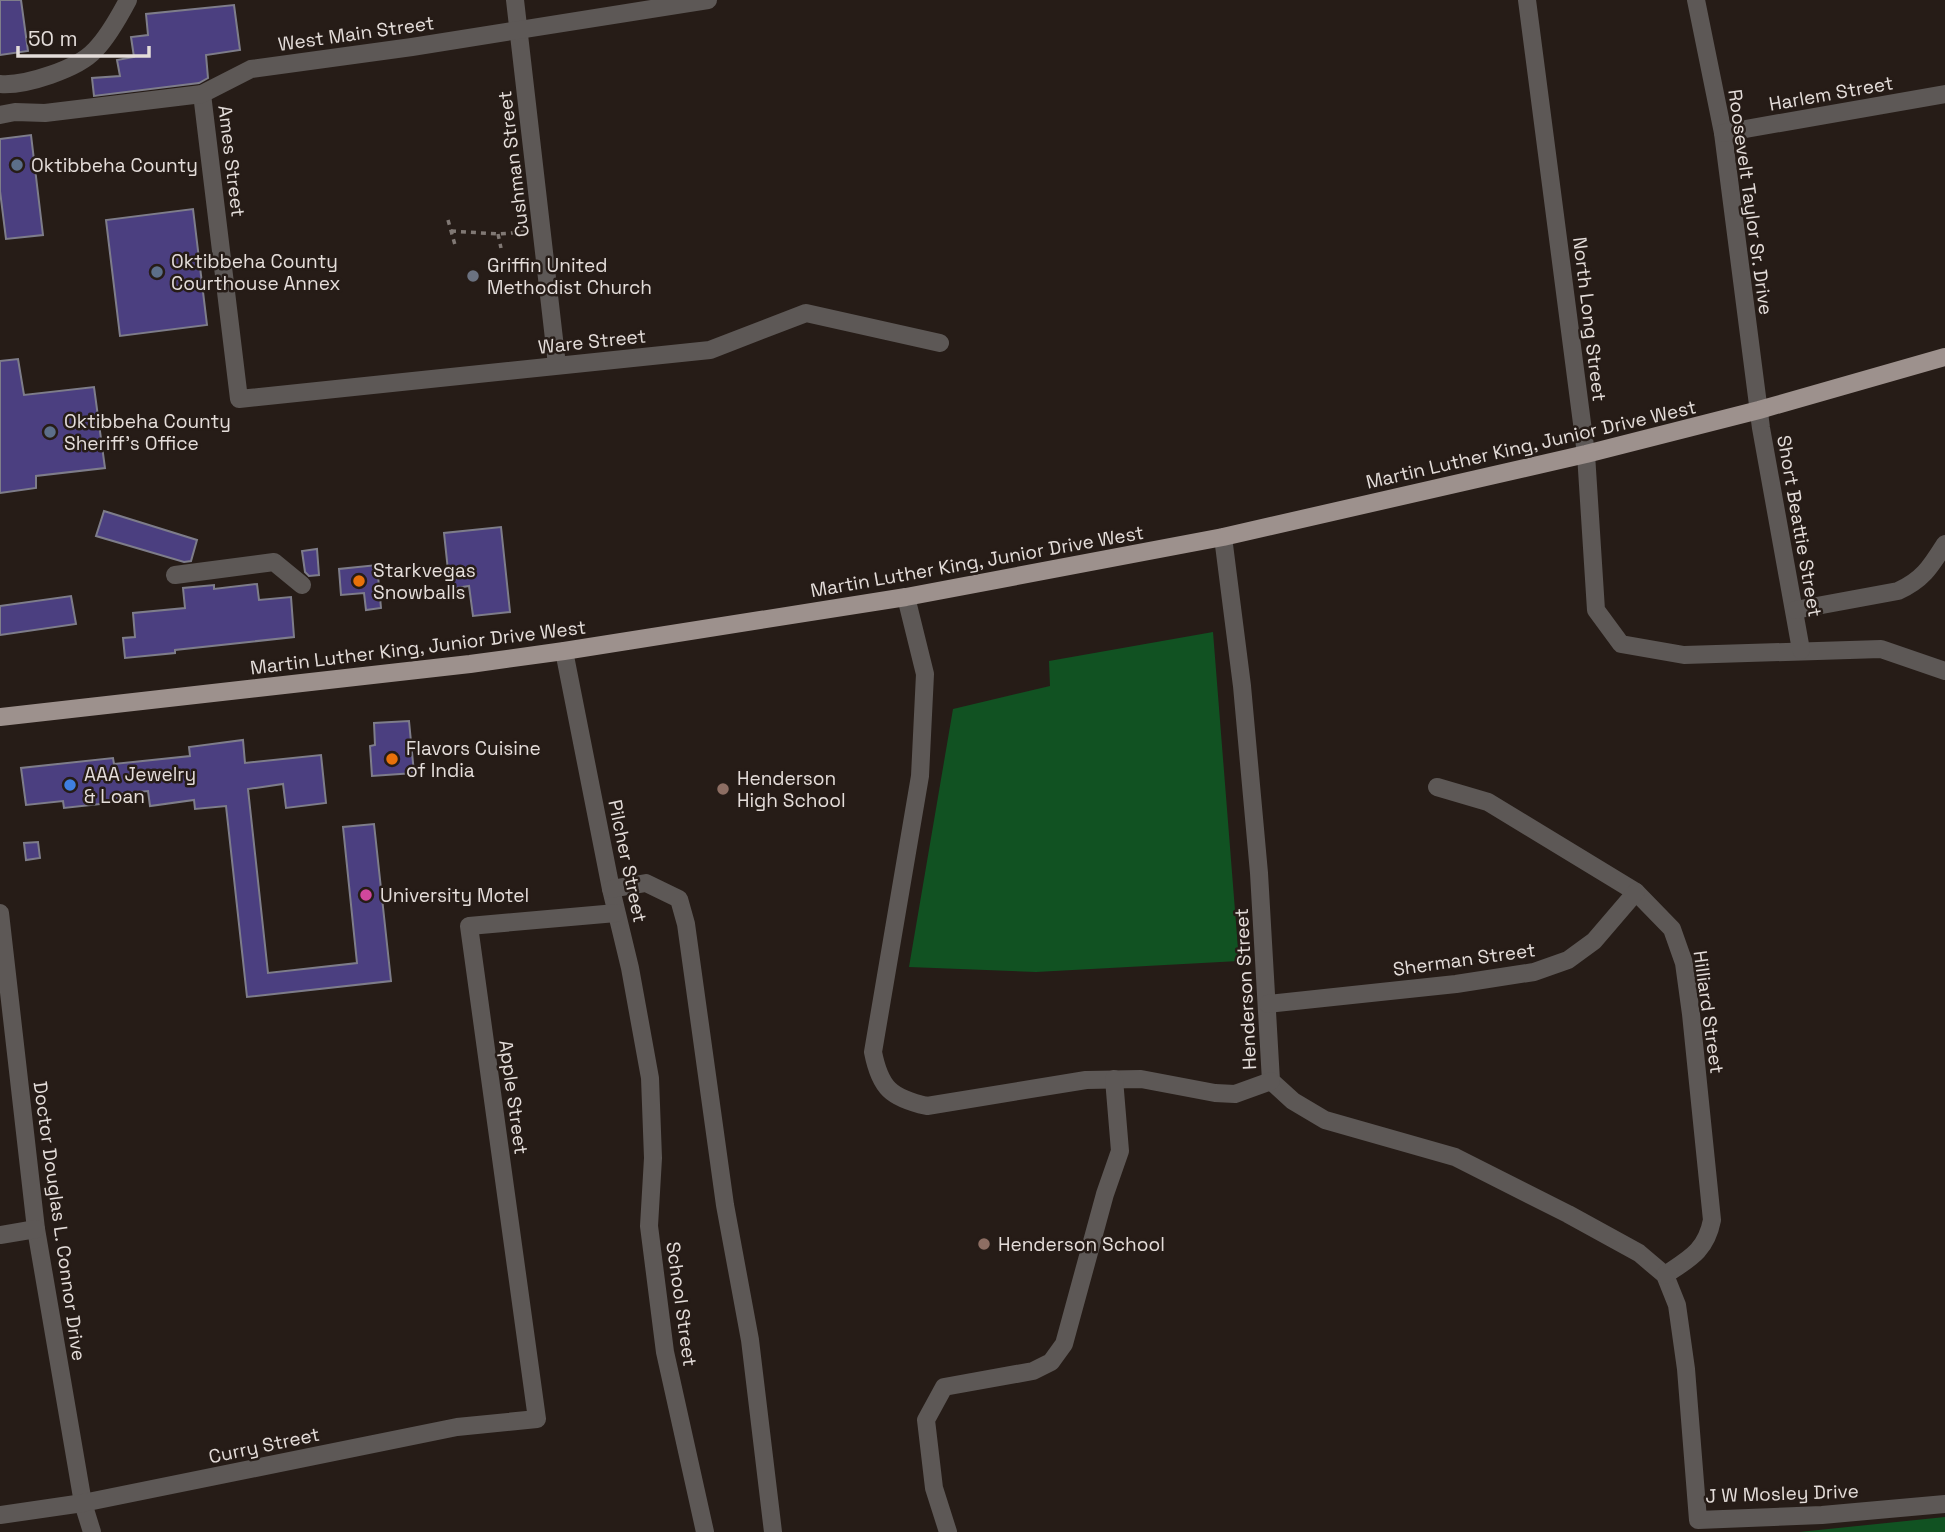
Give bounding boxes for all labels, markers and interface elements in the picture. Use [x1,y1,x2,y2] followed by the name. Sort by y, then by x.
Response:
[276,10,436,57] street label: West Main Street
[18,14,149,58] scale bar
[28,25,78,52] text: 50 m
[1767,70,1895,117] street label: Harlem Street
[1722,88,1779,317] street label: Roosevelt Taylor Sr. Drive
[492,89,535,239] street label: Cushman Street
[212,104,251,218] street label: Ames Street
[31,153,198,178] place label: Oktibbeha County
[9,157,25,173] marker: Oktibbeha County
[1567,235,1612,403] street label: North Long Street
[171,249,341,296] place label: Oktibbeha County Courthouse Annex
[487,253,652,300] place label: Griffin United Methodist Church
[149,264,165,280] marker: Oktibbeha County Courthouse Annex
[465,268,481,284] marker: Griffin United Methodist Church
[537,323,647,360] street label: Ware Street
[1364,394,1699,495] street label: Martin Luther King, Junior Drive West
[64,409,231,456] place label: Oktibbeha County Sheriff's Office
[42,424,58,440] marker: Oktibbeha County Sheriff's Office
[1771,433,1828,619] street label: Short Beattie Street
[808,520,1146,603] street label: Martin Luther King, Junior Drive West
[373,558,476,605] place label: Starkvegas Snowballs
[351,573,367,589] marker: Starkvegas Snowballs
[249,614,587,681] street label: Martin Luther King, Junior Drive West
[406,736,541,783] place label: Flavors Cuisine of India
[384,751,400,767] marker: Flavors Cuisine of India
[84,762,196,809] place label: AAA Jewelry & Loan
[737,766,846,813] place label: Henderson High School
[62,777,78,793] marker: AAA Jewelry & Loan
[715,781,731,797] marker: Henderson High School
[602,797,653,925] street label: Pilcher Street
[380,883,529,908] place label: University Motel
[358,887,374,903] marker: University Motel
[1229,907,1262,1071] street label: Henderson Street
[1391,937,1537,982] street label: Sherman Street
[1687,949,1730,1075] street label: Hilliard Street
[493,1038,534,1156] street label: Apple Street
[27,1080,92,1362] street label: Doctor Douglas L. Connor Drive
[998,1232,1165,1257] place label: Henderson School
[976,1236,992,1252] marker: Henderson School
[660,1240,703,1368] street label: School Street
[206,1422,322,1469] street label: Curry Street
[1705,1478,1859,1509] street label: J W Mosley Drive

